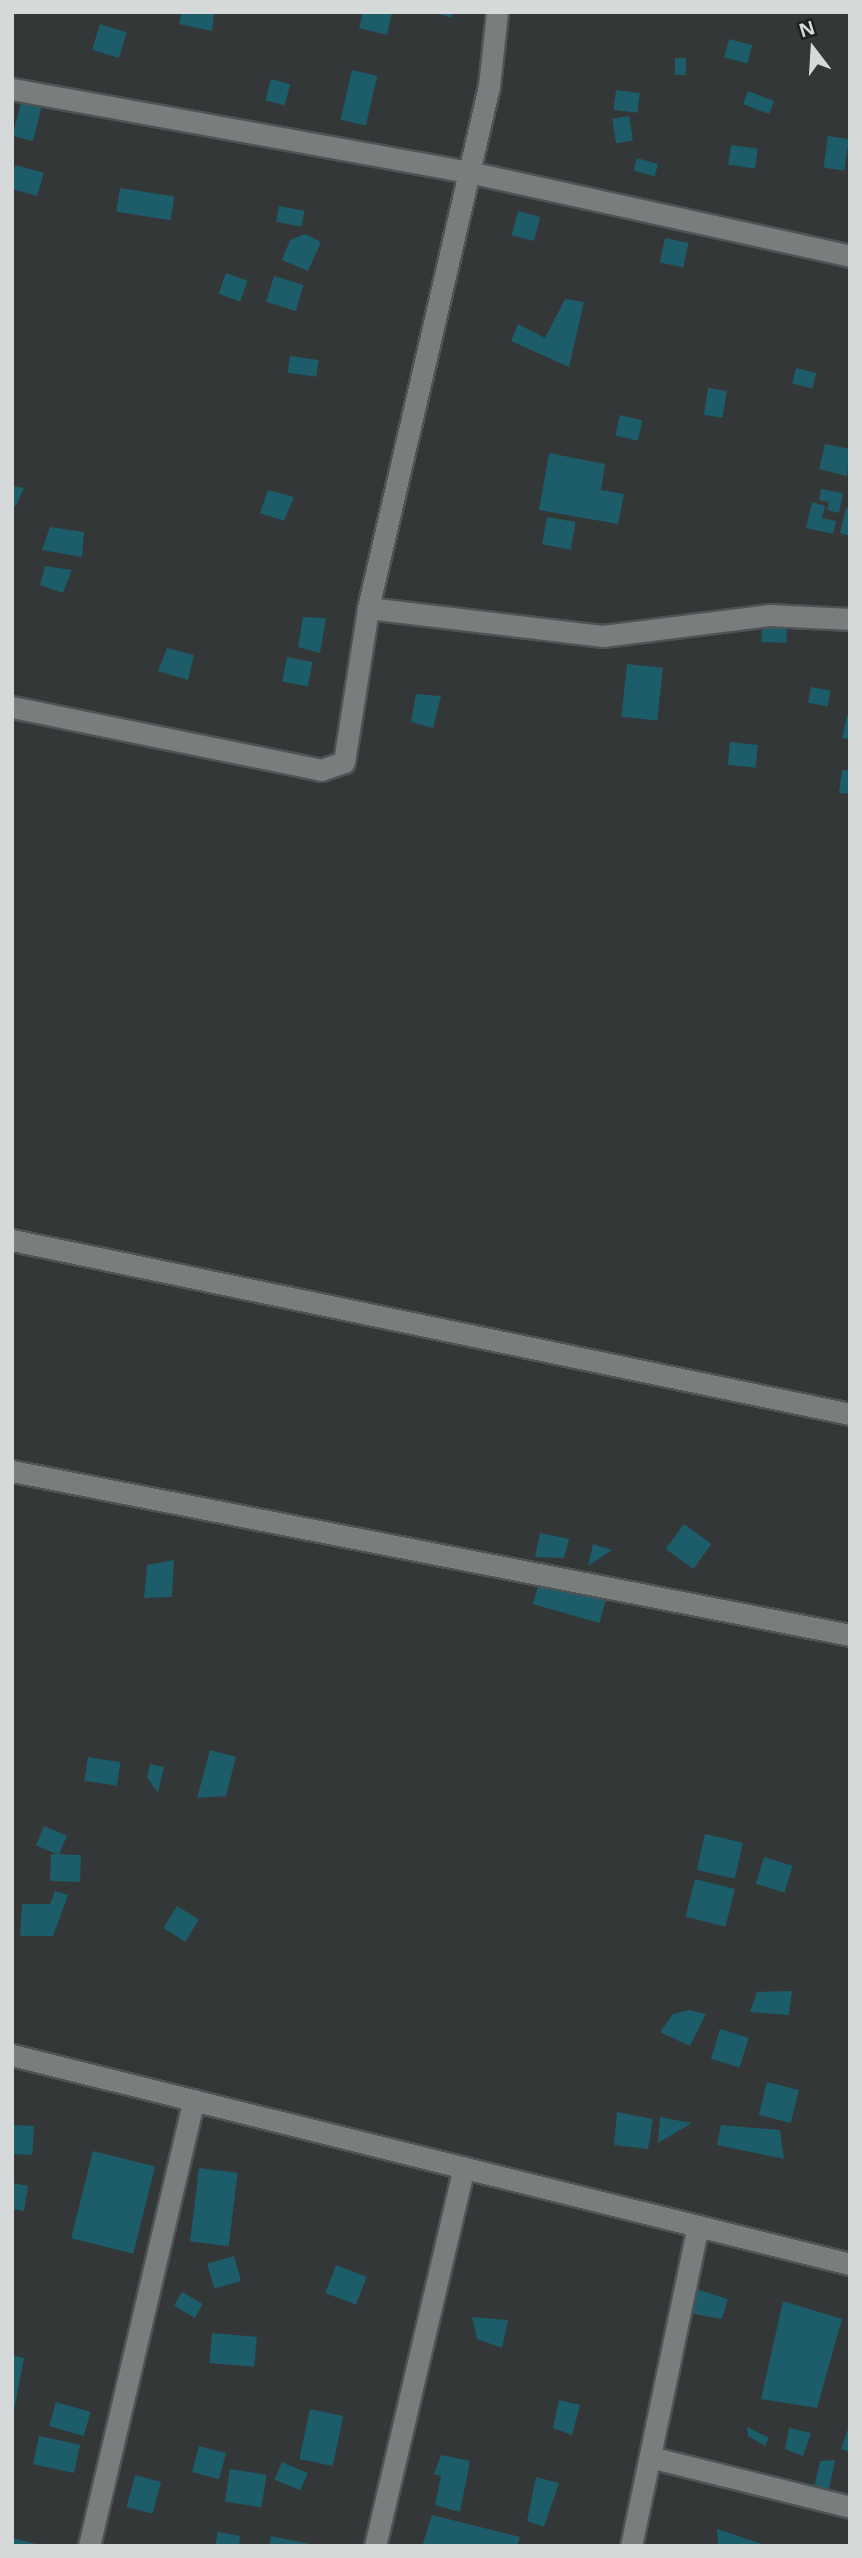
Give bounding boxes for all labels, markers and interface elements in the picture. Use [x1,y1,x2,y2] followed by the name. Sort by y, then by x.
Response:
[778,14,848,84] north arrow
[796,14,818,44] text: N

